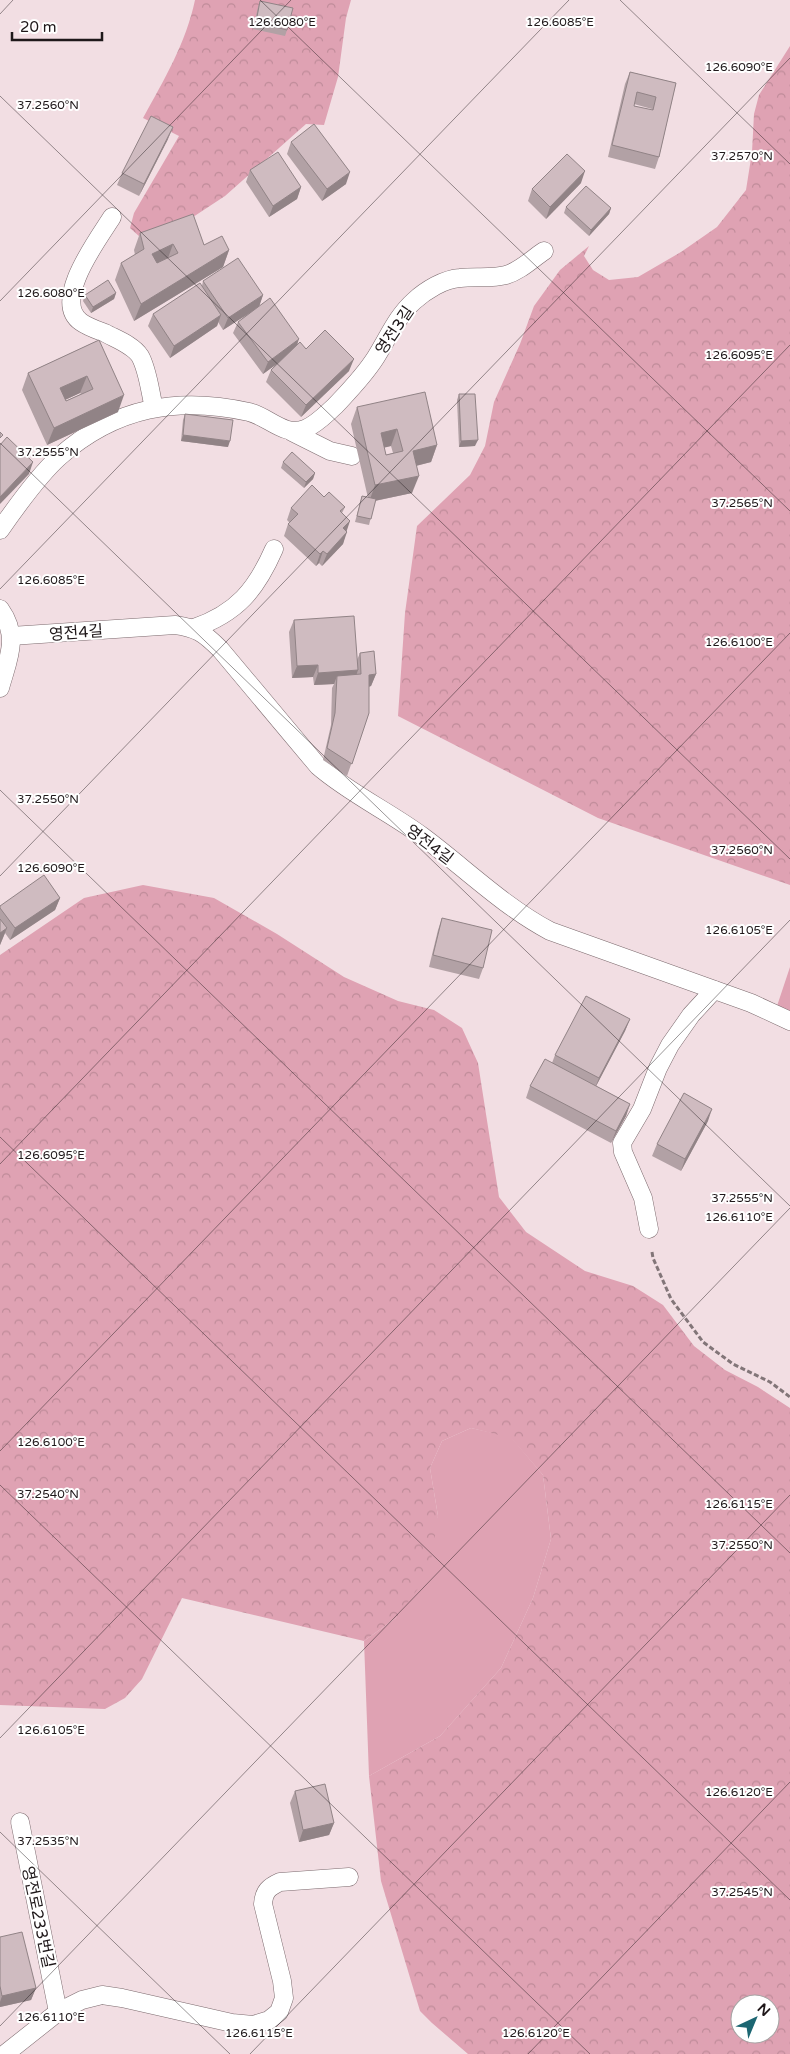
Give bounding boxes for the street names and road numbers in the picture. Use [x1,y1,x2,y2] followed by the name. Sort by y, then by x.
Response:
[371,302,418,359] street label: 영전3길
[48,621,104,645] street label: 영전4길
[402,820,457,869] street label: 영전4길
[17,1864,59,1970] street label: 영전로233번길

